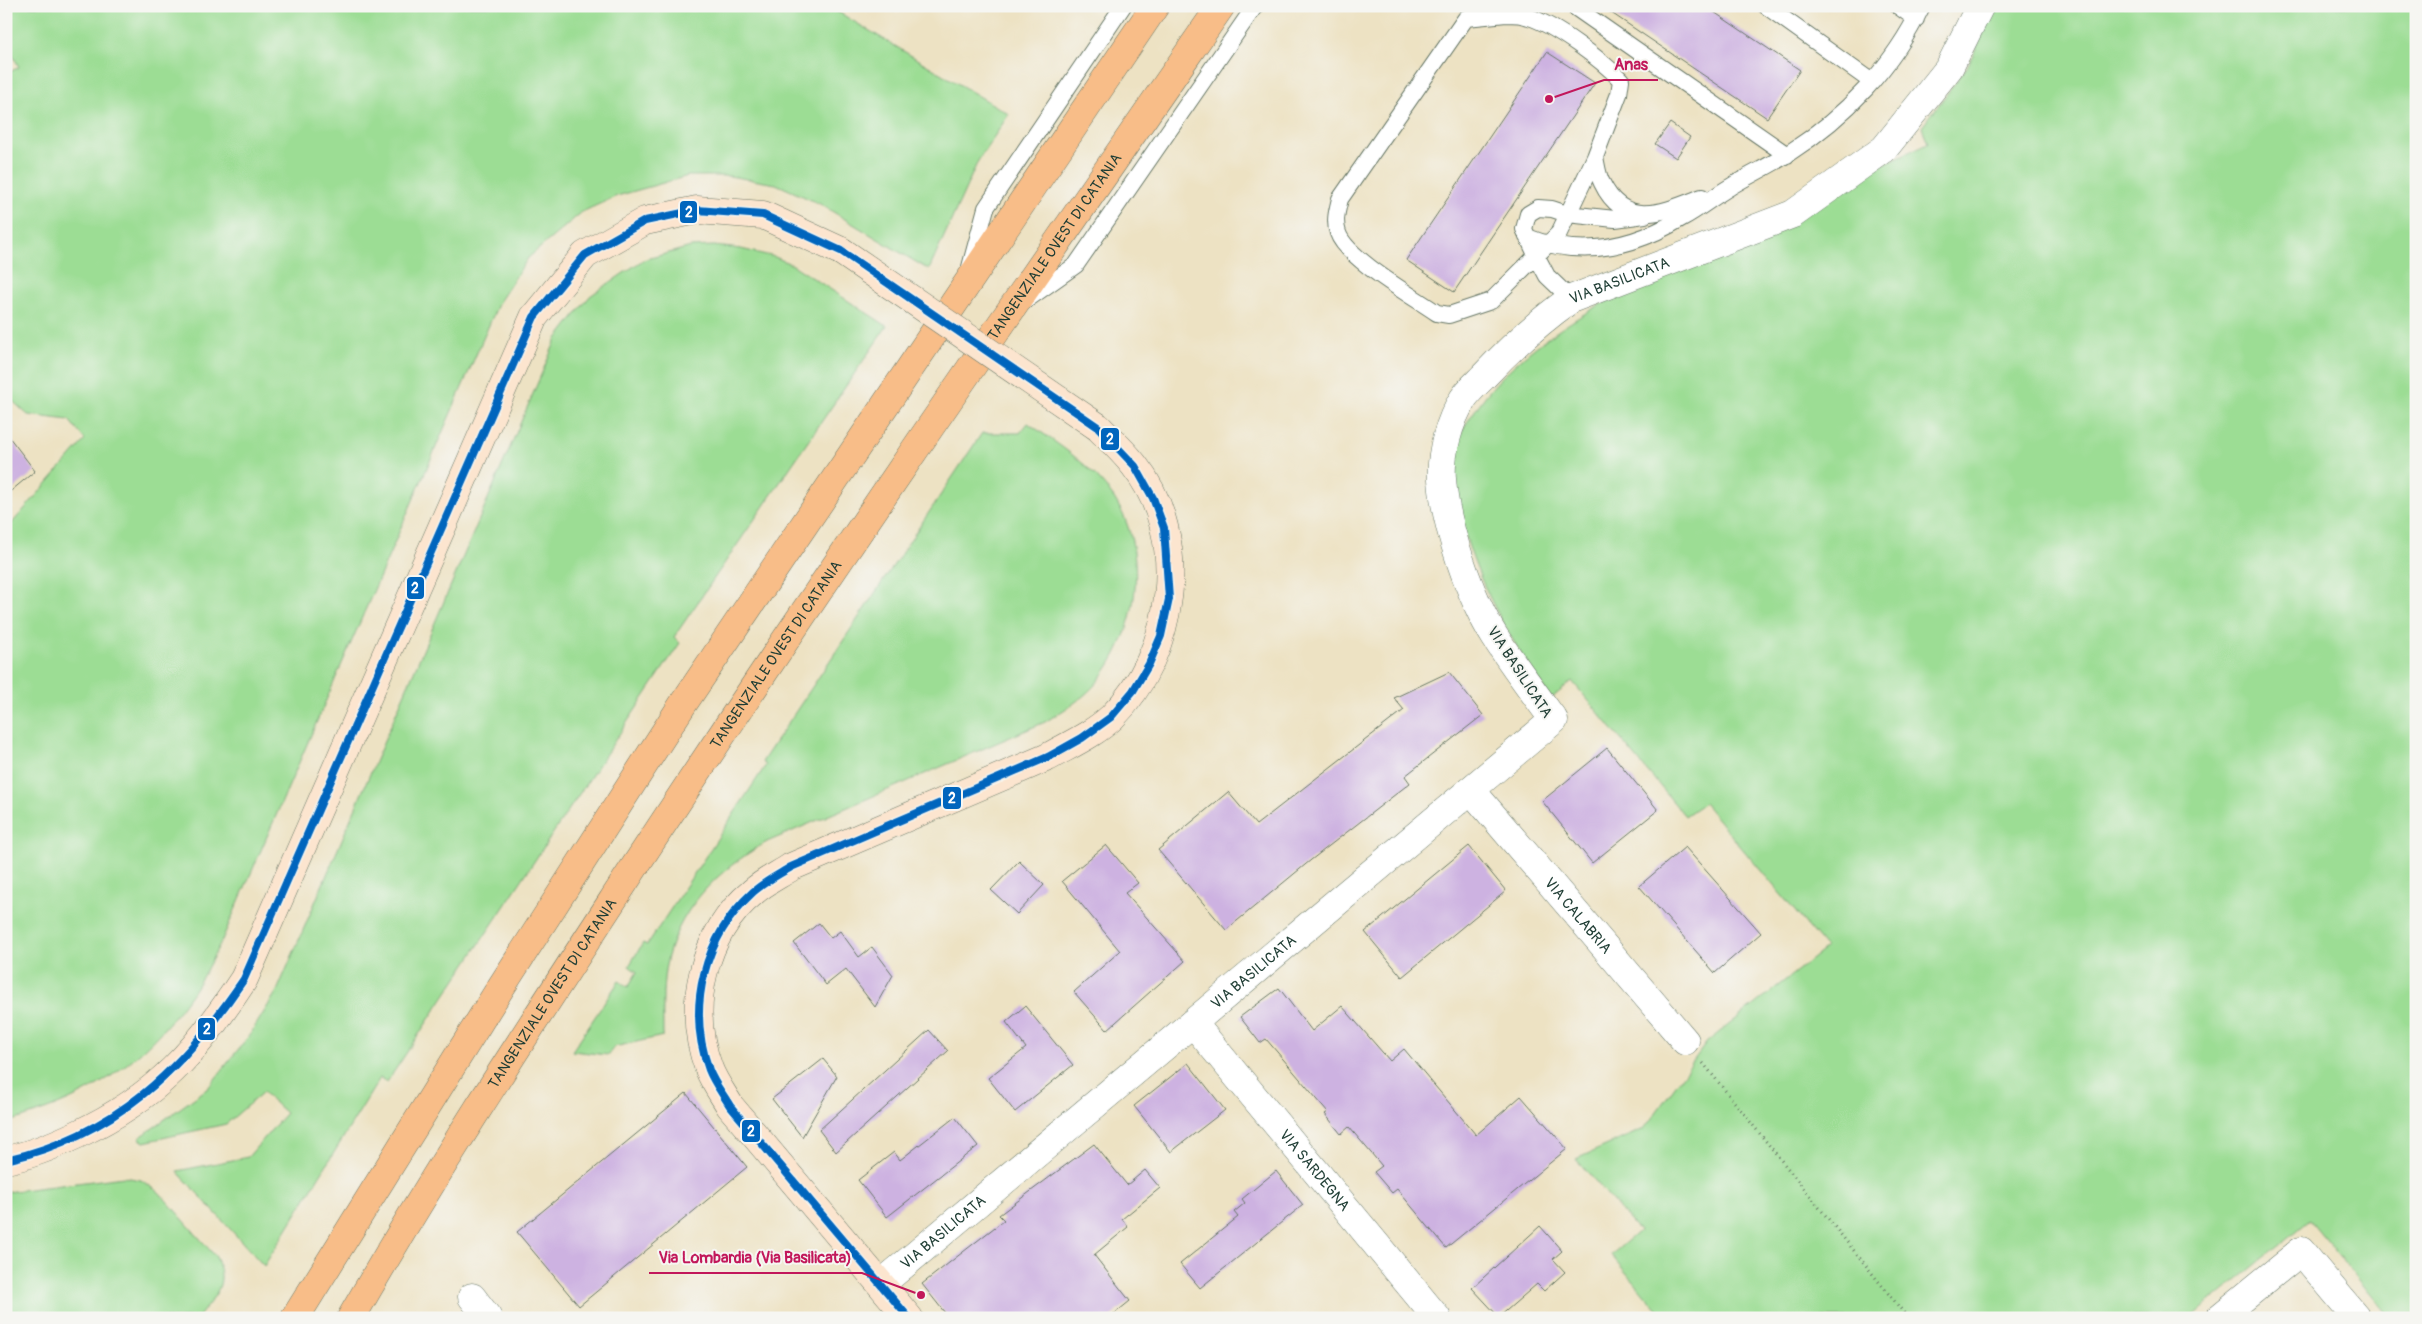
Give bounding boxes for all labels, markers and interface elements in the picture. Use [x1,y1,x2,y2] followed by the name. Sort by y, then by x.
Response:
[1604,49,1658,80] callout: Anas
[1614,55,1649,75] text: Anas
[984,150,1126,344] street label: TANGENZIALE OVEST DI CATANIA
[679,200,698,224] line badge: 2
[685,204,693,221] text: 2
[1567,253,1672,309] street label: VIA BASILICATA
[1100,427,1120,451] line badge: 2
[1106,431,1114,448] text: 2
[706,557,847,753] street label: TANGENZIALE OVEST DI CATANIA
[406,576,425,600] line badge: 2
[411,580,419,597] text: 2
[1483,623,1556,722] street label: VIA BASILICATA
[942,786,962,810] line badge: 2
[948,790,956,807] text: 2
[1540,874,1616,958] street label: VIA CALABRIA
[484,895,621,1092] street label: TANGENZIALE OVEST DI CATANIA
[1207,931,1301,1013] street label: VIA BASILICATA
[197,1017,216,1041] line badge: 2
[203,1021,211,1038] text: 2
[741,1119,761,1143] line badge: 2
[747,1123,755,1140] text: 2
[1275,1126,1354,1215] street label: VIA SARDEGNA
[897,1191,990,1274] street label: VIA BASILICATA
[649,1242,862,1273] callout: Via Lombardia (Via Basilicata)
[658,1248,852,1268] text: Via Lombardia (Via Basilicata)

